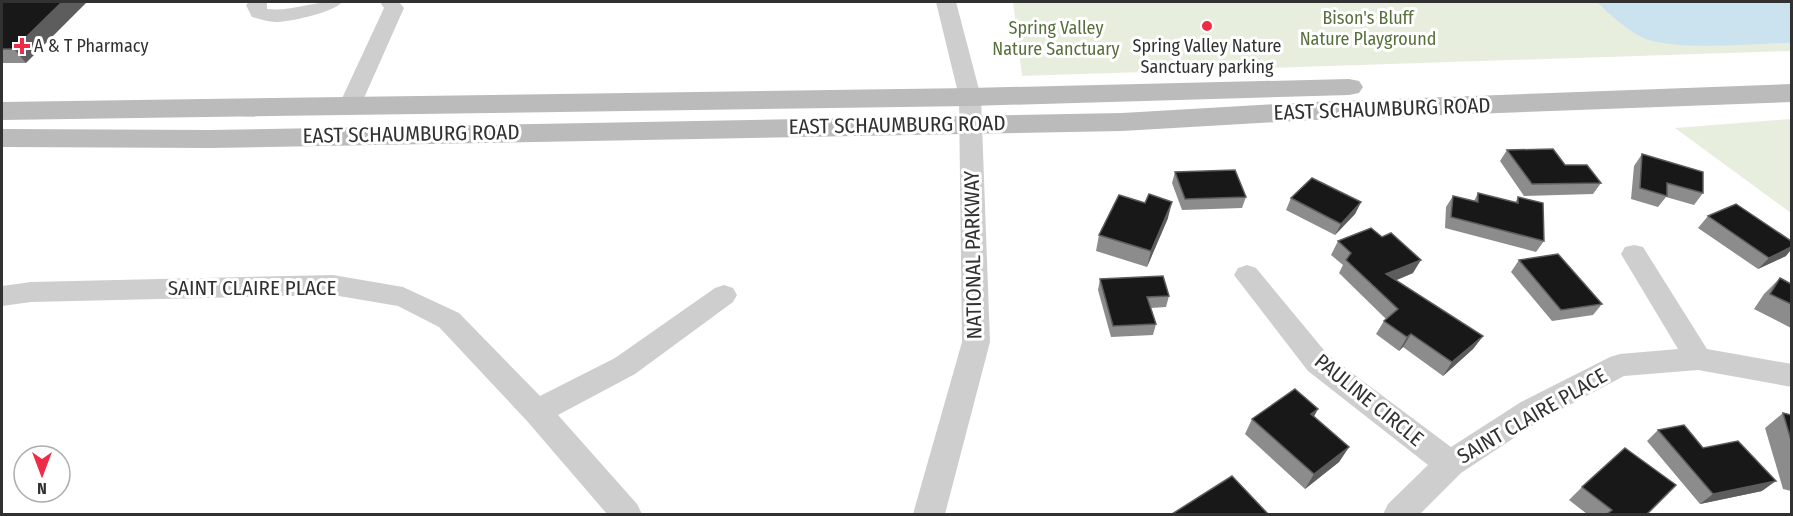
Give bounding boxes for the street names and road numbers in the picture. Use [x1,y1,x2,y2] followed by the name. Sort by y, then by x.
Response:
[1273,92,1491,126] street label: EAST SCHAUMBURG ROAD
[788,110,1006,140] street label: EAST SCHAUMBURG ROAD
[302,119,520,149] street label: EAST SCHAUMBURG ROAD
[959,170,987,340] street label: NATIONAL PARKWAY
[168,275,336,301] street label: SAINT CLAIRE PLACE
[1309,348,1429,452] street label: PAULINE CIRCLE
[1452,363,1612,469] street label: SAINT CLAIRE PLACE

